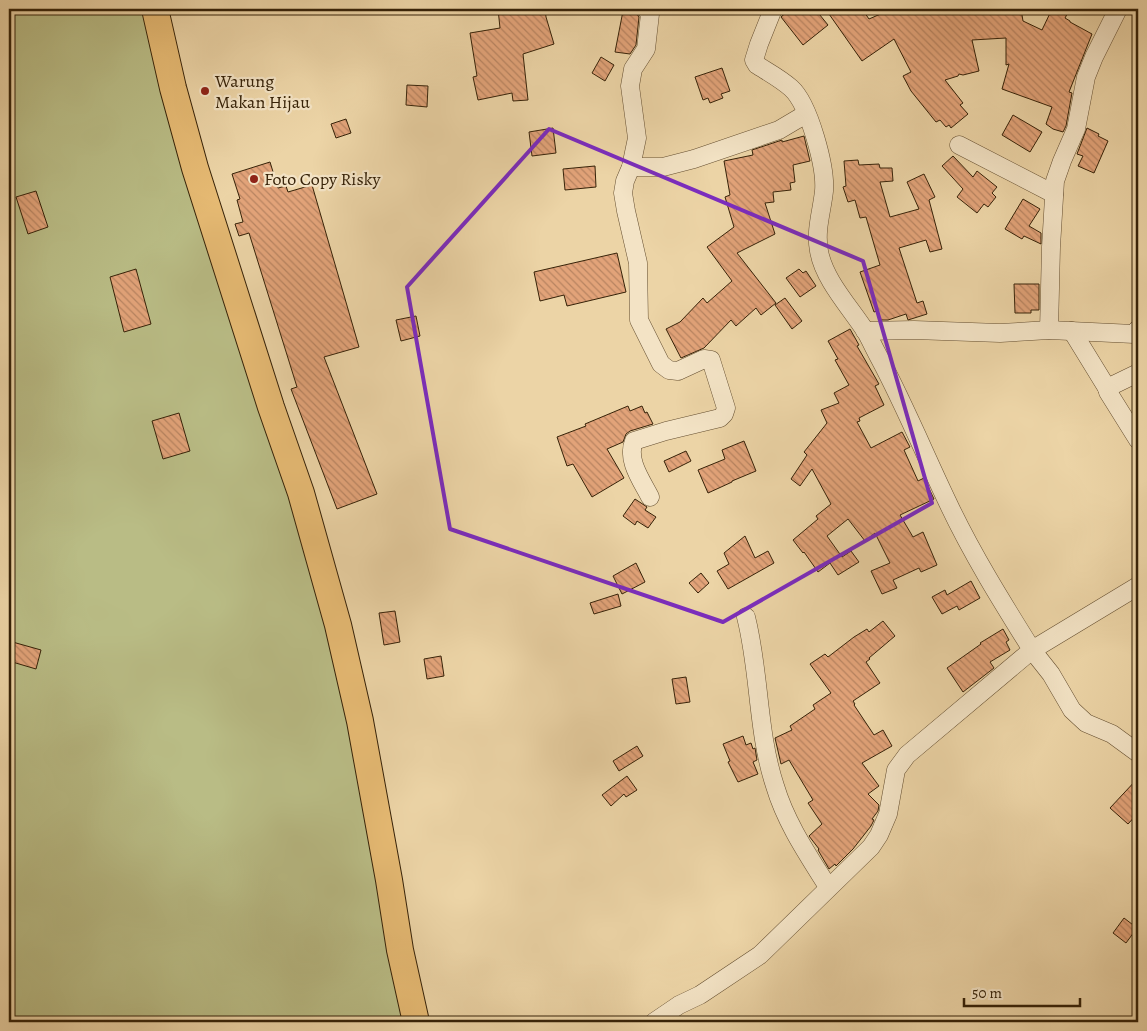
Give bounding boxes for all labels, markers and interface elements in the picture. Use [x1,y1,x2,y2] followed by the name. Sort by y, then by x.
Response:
[214,69,310,114] place label: Warung Makan Hijau
[199,85,211,97] marker: Warung Makan Hijau
[264,167,382,191] place label: Foto Copy Risky
[248,173,260,185] marker: Foto Copy Risky
[964,976,1081,1008] scale bar
[972,983,1002,1003] text: 50 m

